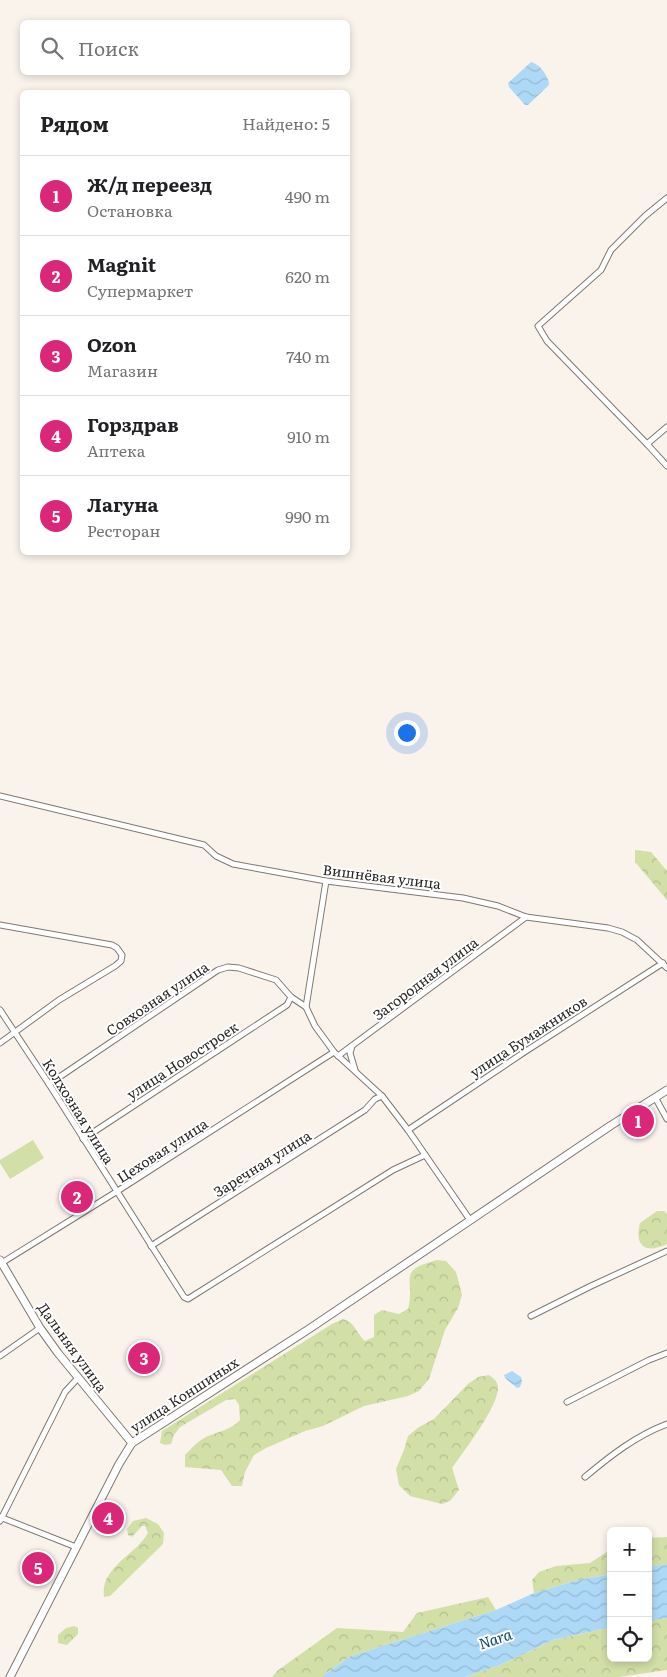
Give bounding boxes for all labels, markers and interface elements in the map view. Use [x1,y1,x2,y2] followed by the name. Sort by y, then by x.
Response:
[20,20,350,75] search box
[38,34,66,62] icon: search
[78,34,139,62] text: Поиск
[40,107,109,138] text: Рядом
[242,111,330,135] text: Найдено: 5
[87,170,212,198] text: Ж/д переезд
[53,184,59,208] text: 1
[285,184,330,208] text: 490 m
[87,198,173,222] text: Остановка
[87,250,156,278] text: Magnit
[52,264,60,288] text: 2
[285,264,330,288] text: 620 m
[87,278,193,302] text: Супермаркет
[87,330,137,358] text: Ozon
[52,344,60,368] text: 3
[286,344,330,368] text: 740 m
[87,358,158,382] text: Магазин
[87,410,179,438] text: Горздрав
[51,424,61,448] text: 4
[287,424,330,448] text: 910 m
[87,438,145,462] text: Аптека
[87,490,159,518] text: Лагуна
[52,504,60,528] text: 5
[285,504,330,528] text: 990 m
[87,518,161,542] text: Ресторан
[394,720,420,746] your location
[322,859,443,893] street label: Вишнёвая улица
[368,932,482,1024] street label: Загородная улица
[102,956,213,1040] street label: Совхозная улица
[465,990,591,1081] street label: улица Бумажников
[122,1016,242,1104] street label: улица Новостроек
[38,1054,120,1168] street label: Колхозная улица
[622,1102,654,1140] pin: 1
[113,1113,212,1187] street label: Цеховая улица
[209,1125,315,1201] street label: Заречная улица
[61,1178,93,1216] pin: 2
[34,1298,113,1396] street label: Дальняя улица
[128,1339,160,1377] pin: 3
[126,1351,242,1437] street label: улица Коншиных
[92,1499,124,1537] pin: 4
[607,1527,652,1662] map controls
[607,1527,652,1572] button: +
[22,1549,54,1587] pin: 5
[607,1572,652,1617] button: −
[607,1617,652,1662] button: locate
[475,1621,515,1654] water label: Nara

